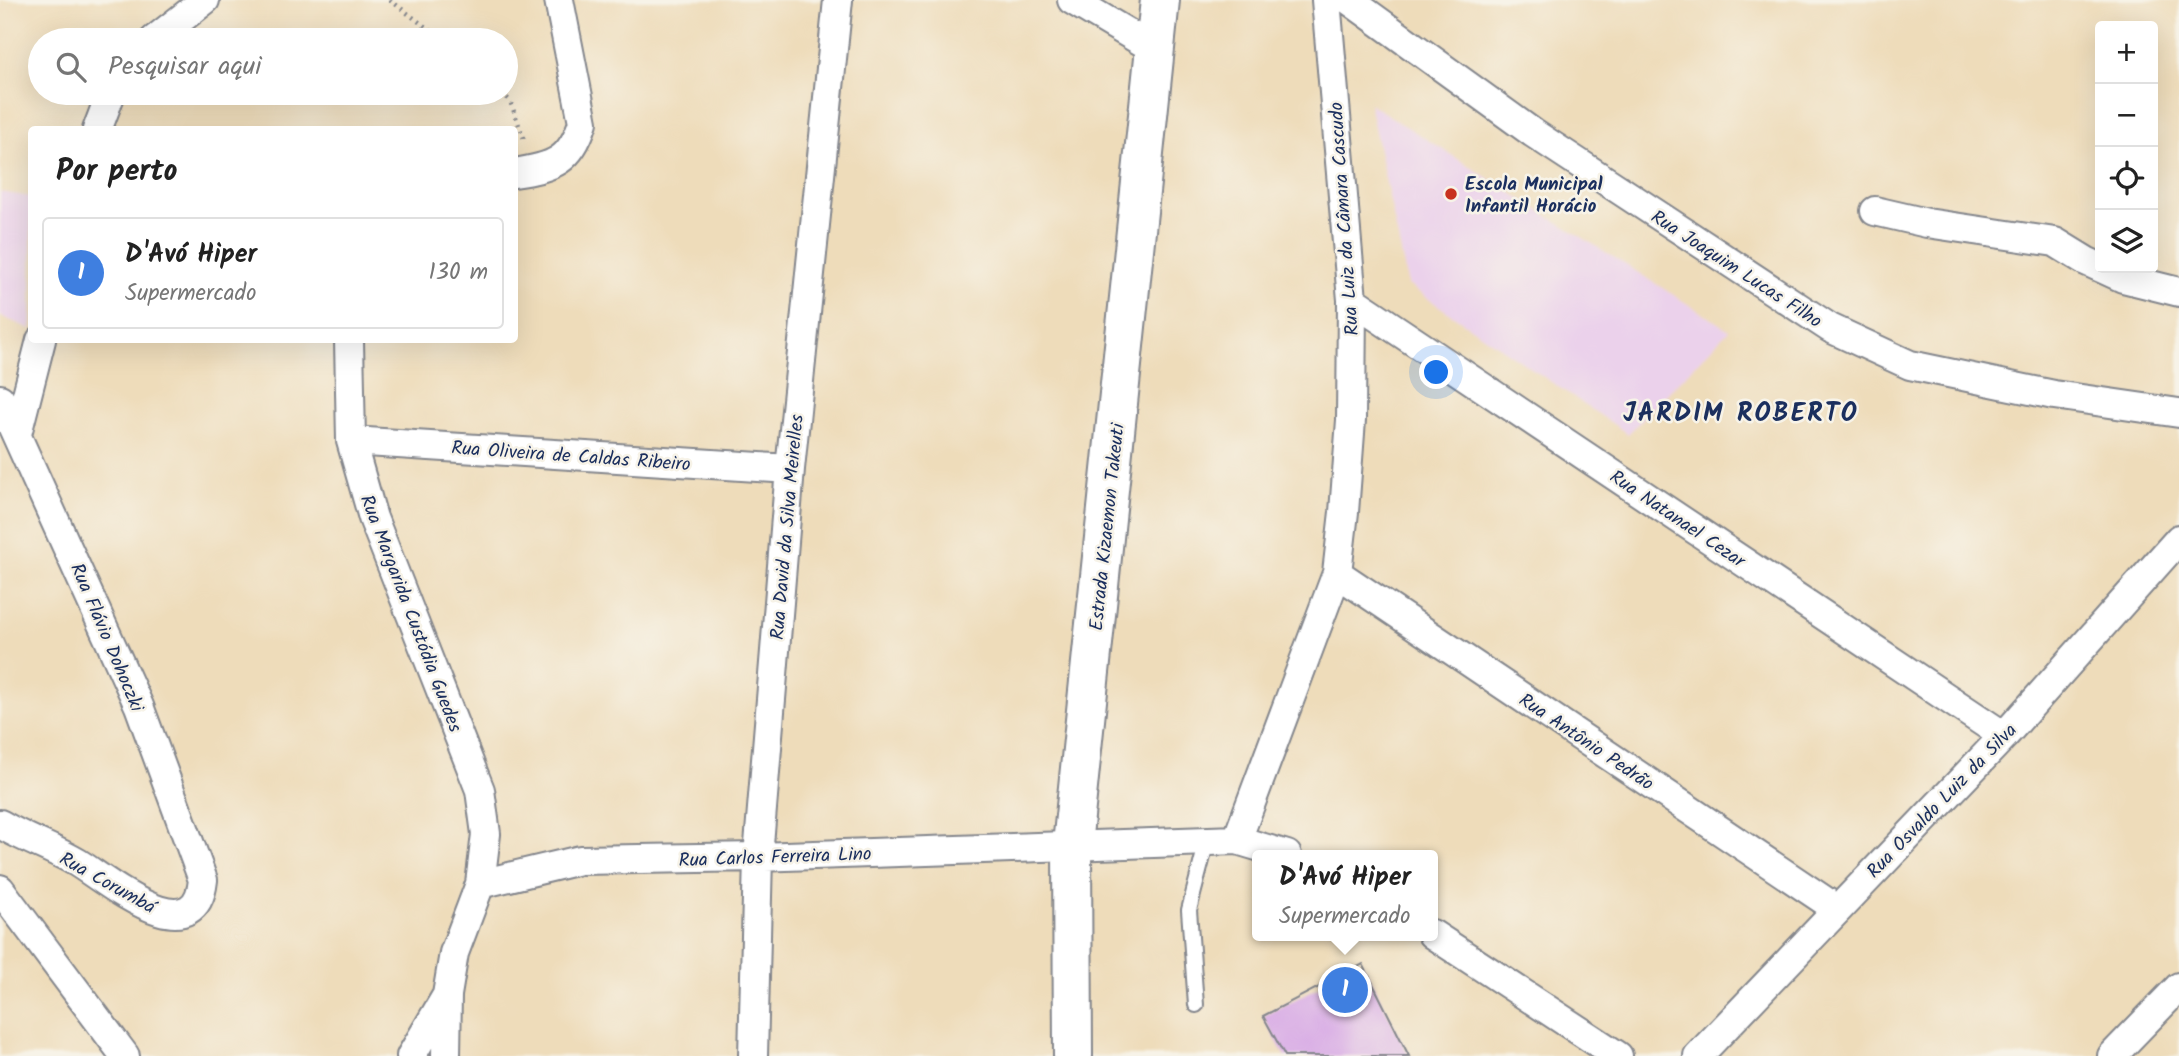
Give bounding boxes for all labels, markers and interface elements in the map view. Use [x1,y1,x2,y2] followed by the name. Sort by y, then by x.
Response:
[2095,21,2158,273] map controls
[2095,21,2158,84] button: +
[28,28,518,105] search box
[108,46,261,88] text: Pesquisar aqui
[52,48,90,86] icon: search
[2095,84,2158,147] button: −
[1322,101,1368,337] street label: Rua Luiz da Câmara Cascudo
[2095,147,2158,210] button: locate
[56,148,177,196] text: Por perto
[1465,170,1604,222] place label: Escola Municipal Infantil Horácio
[1443,186,1459,202] marker: Escola Municipal Infantil Horácio
[1644,203,1828,336] street label: Rua Joaquim Lucas Filho
[2095,210,2158,273] button: layers
[125,234,257,276] text: D'Avó Hiper
[78,255,84,291] text: 1
[429,255,488,291] text: 130 m
[125,276,256,312] text: Supermercado
[1419,355,1453,389] your location
[1623,393,1859,435] district label: JARDIM ROBERTO
[763,413,813,641] street label: Rua David da Silva Meirelles
[1082,421,1134,632] street label: Estrada Kizaemon Takeuti
[450,434,691,480] street label: Rua Oliveira de Caldas Ribeiro
[1603,463,1752,577] street label: Rua Natanael Cezar
[351,491,469,737] street label: Rua Margarida Custódia Guedes
[61,559,152,718] street label: Rua Flávio Dohoczki
[1512,686,1660,799] street label: Rua Antônio Pedrão
[1860,717,2025,886] street label: Rua Osvaldo Luiz da Silva
[678,840,872,876] street label: Rua Carlos Ferreira Lino
[53,845,163,924] street label: Rua Corumbá
[1252,850,1438,941] popup
[1279,857,1411,899] text: D'Avó Hiper
[1279,899,1410,935] text: Supermercado
[1322,964,1368,1016] pin: 1

